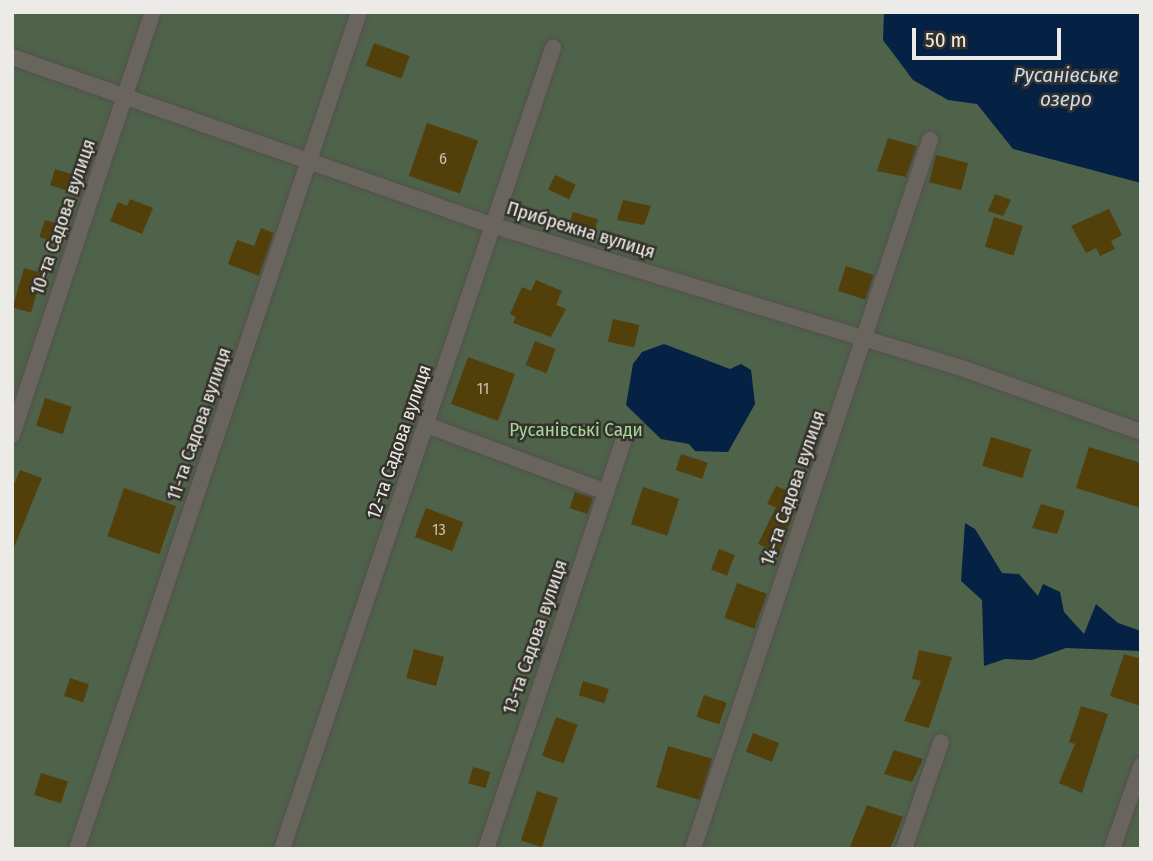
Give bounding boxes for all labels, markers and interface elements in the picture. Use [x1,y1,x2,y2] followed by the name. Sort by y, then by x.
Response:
[915,14,1064,58] scale bar
[925,27,967,53] text: 50 m
[1014,62,1118,112] water label: Русанівське озеро
[26,136,100,298] street label: 10-та Садова вулиця
[439,149,447,169] house number: 6
[504,197,658,263] street label: Прибрежна вулиця
[162,344,236,504] street label: 11-та Садова вулиця
[362,362,436,522] street label: 12-та Садова вулиця
[477,379,489,399] house number: 11
[756,407,830,569] street label: 14-та Садова вулиця
[509,419,643,441] park label: Русанівські Сади
[432,520,446,540] house number: 13
[498,557,572,717] street label: 13-та Садова вулиця

